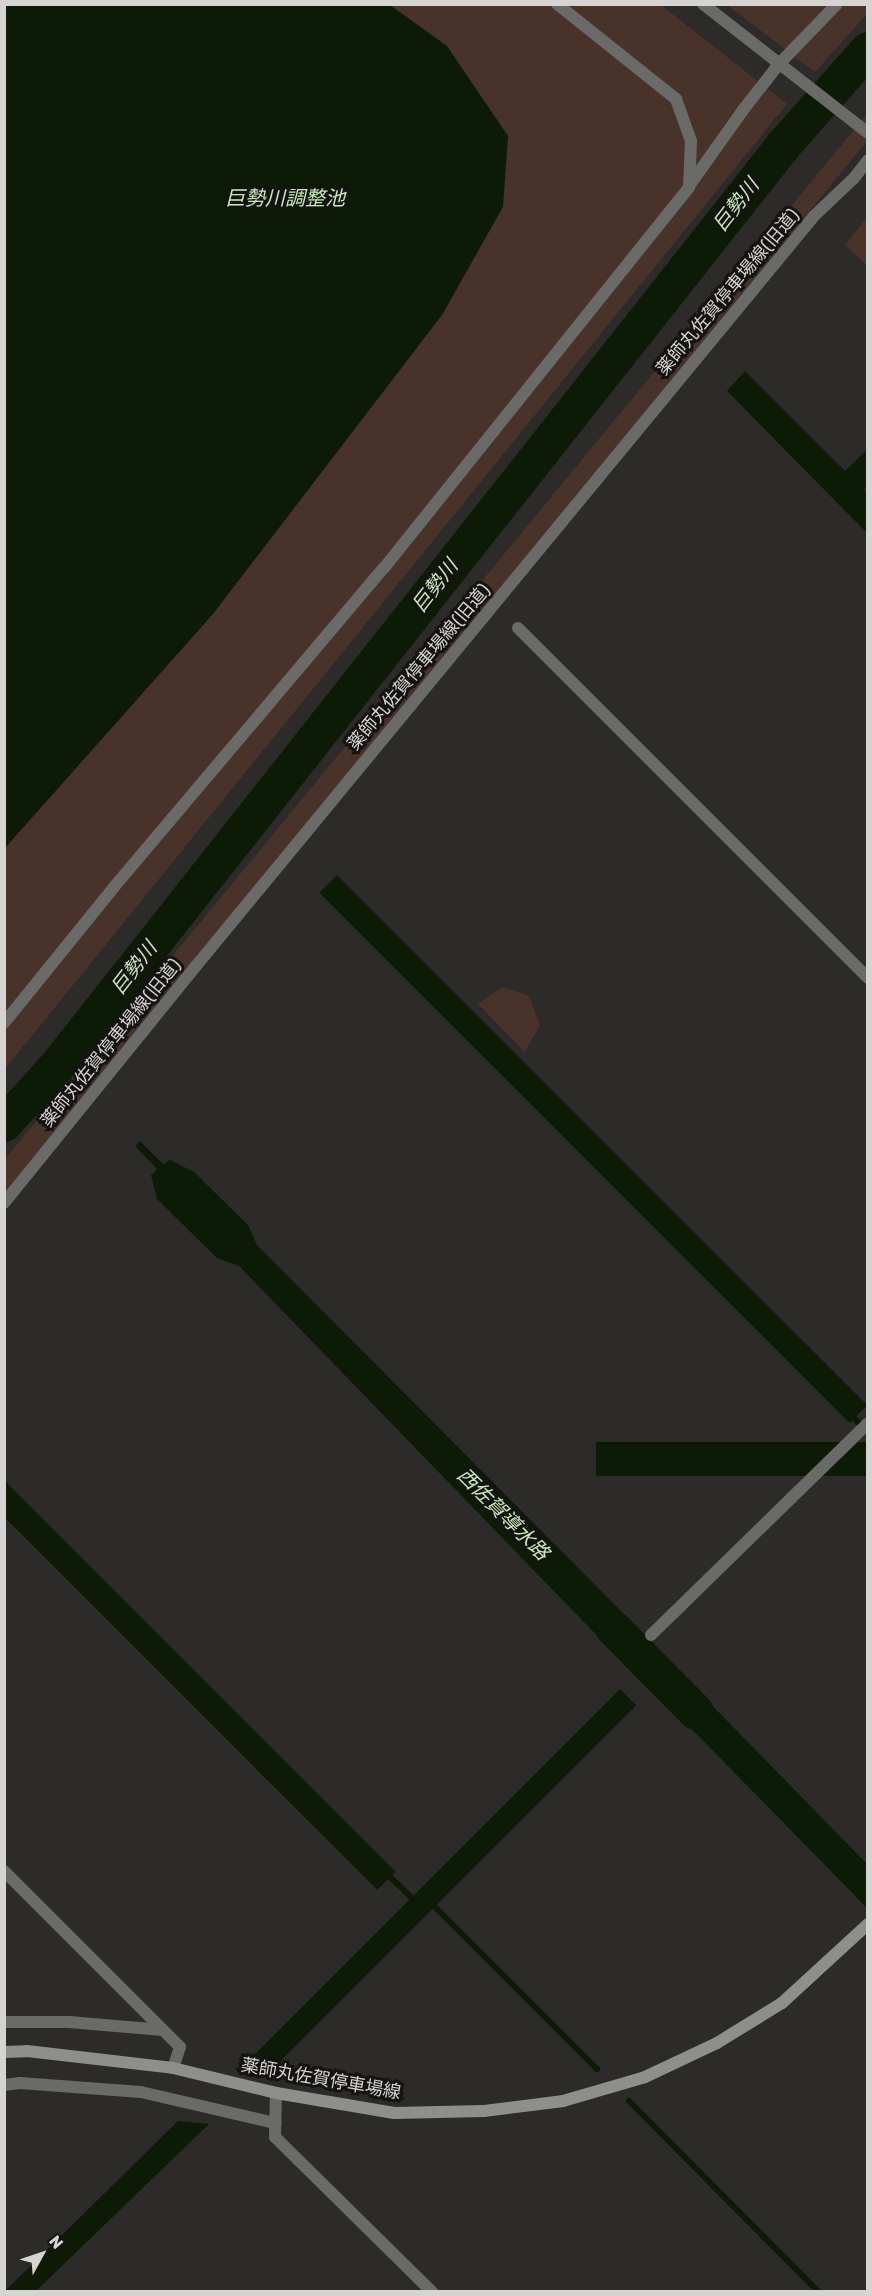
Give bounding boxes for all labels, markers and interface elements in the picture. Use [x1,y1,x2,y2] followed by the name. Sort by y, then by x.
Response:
[708,174,764,236] water label: 巨勢川
[225,186,345,210] water label: 巨勢川調整池
[652,205,804,379] street label: 薬師丸佐賀停車場線(旧道)
[407,555,463,617] water label: 巨勢川
[343,580,495,754] street label: 薬師丸佐賀停車場線(旧道)
[106,937,162,999] water label: 巨勢川
[36,955,186,1131] street label: 薬師丸佐賀停車場線(旧道)
[452,1463,554,1565] water label: 西佐賀導水路
[239,2054,403,2104] street label: 薬師丸佐賀停車場線
[12,2224,72,2284] north arrow
[45,2232,67,2253] text: N

